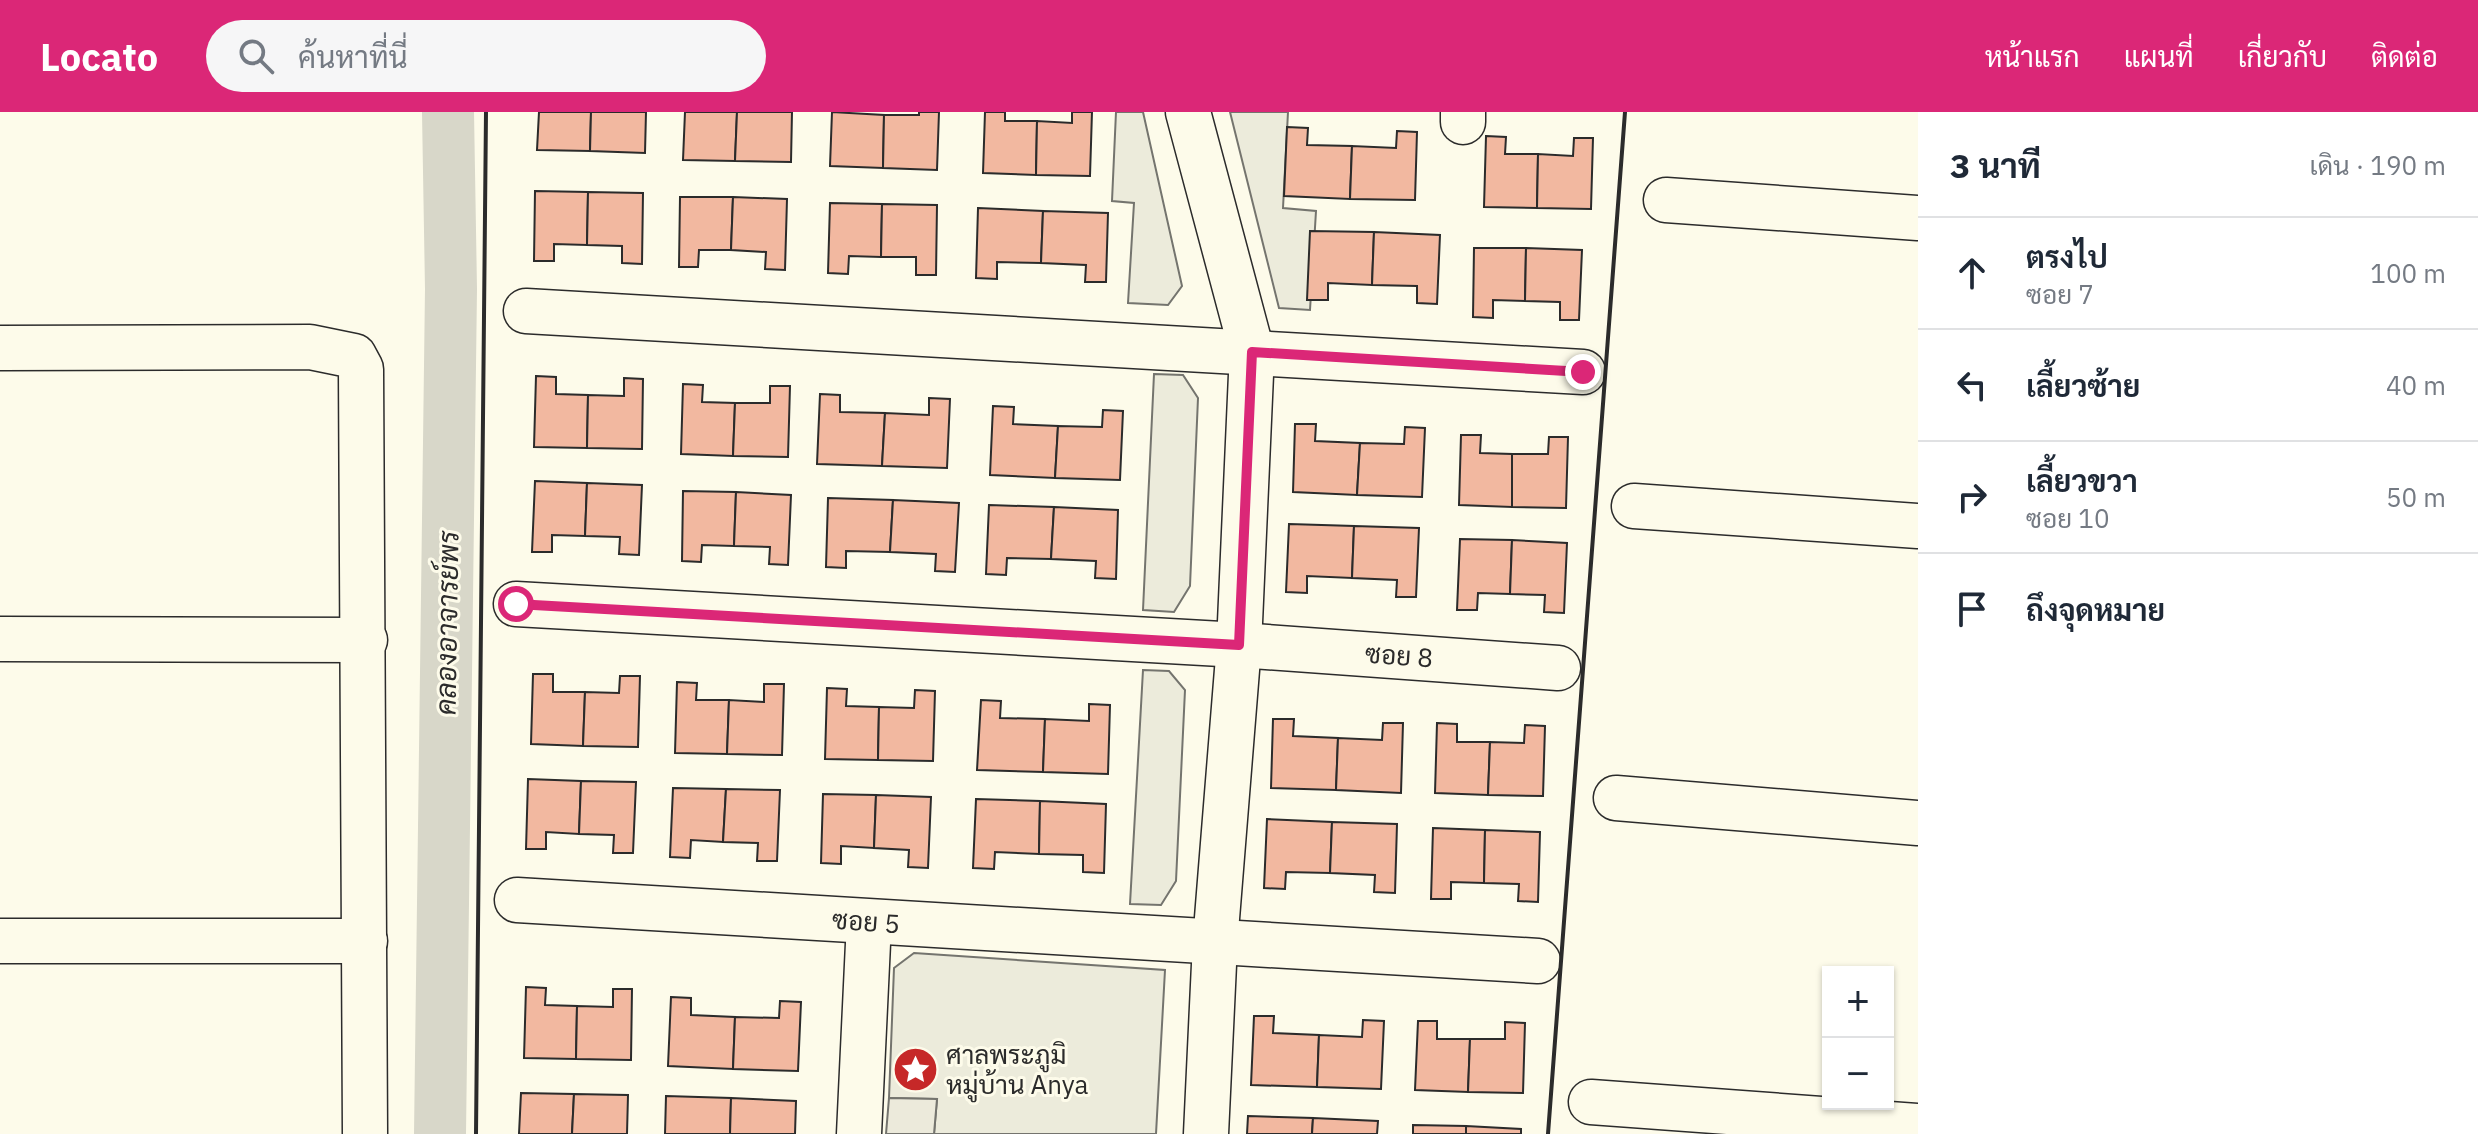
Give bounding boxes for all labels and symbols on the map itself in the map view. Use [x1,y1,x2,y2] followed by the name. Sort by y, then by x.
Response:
[1565,354,1601,390] route end
[426,529,467,716] water label: คลองอาจารย์พร
[498,586,534,622] route start
[1364,636,1434,674] street label: ซอย 8
[831,902,901,940] street label: ซอย 5
[946,1037,1088,1103] place label: ศาลพระภูมิ หมู่บ้าน Anya
[891,1046,939,1094] place icon: ศาลพระภูมิ หมู่บ้าน Anya

